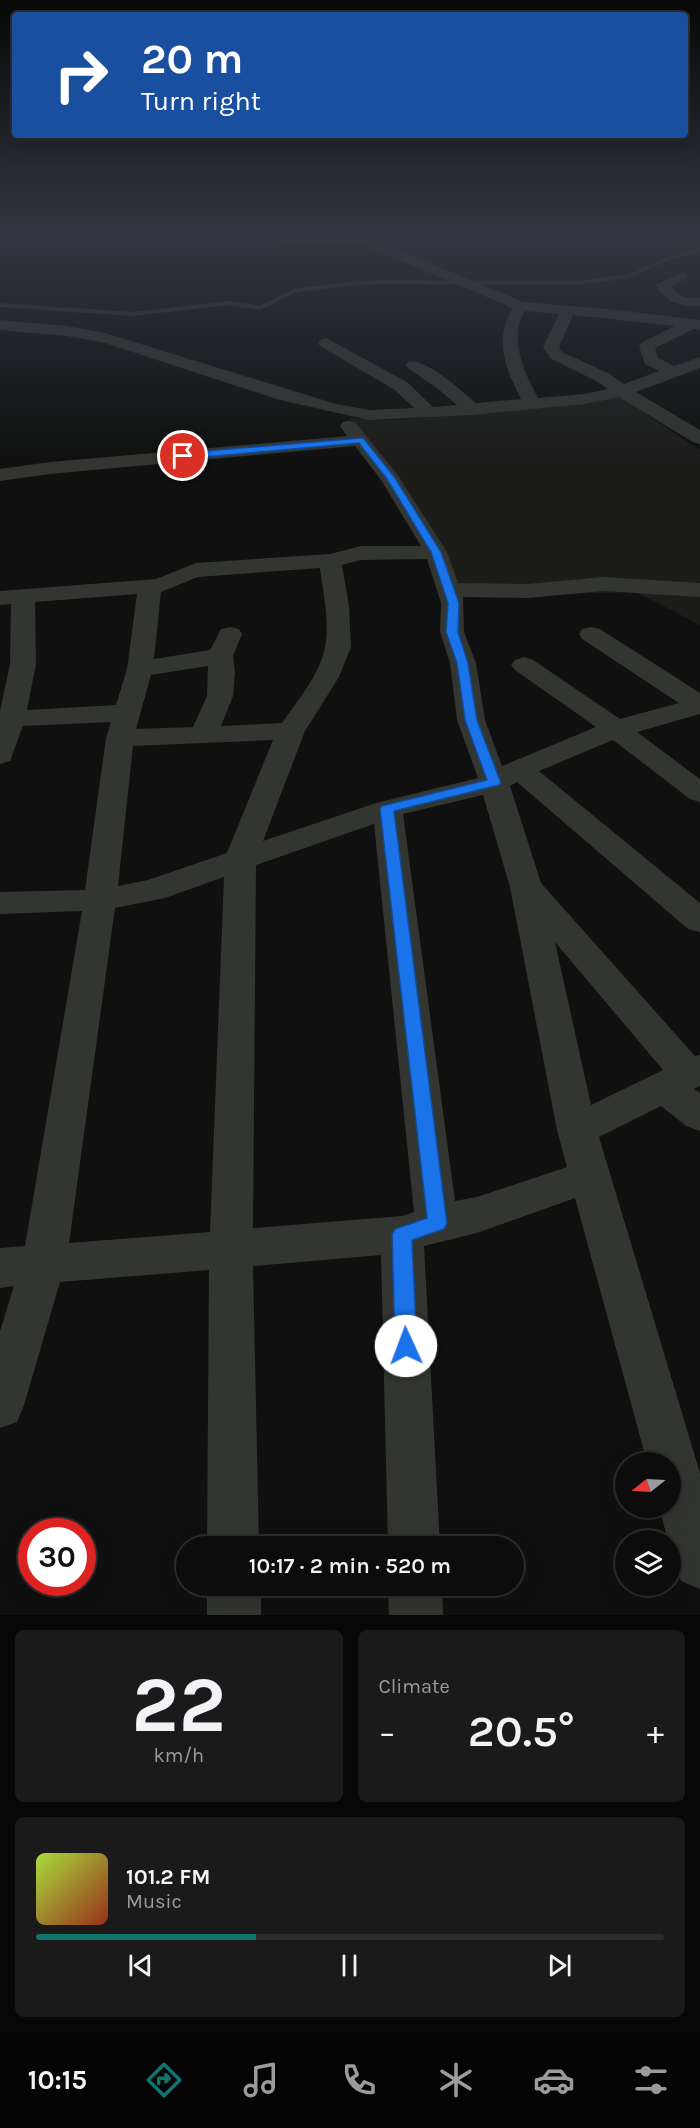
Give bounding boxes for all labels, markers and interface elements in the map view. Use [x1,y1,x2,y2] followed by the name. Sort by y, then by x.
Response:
[141,34,243,84] text: 20 m
[42,36,120,114] icon: right
[141,85,261,117] text: Turn right
[157,430,208,481] pin
[166,439,199,472] icon: arrive
[374,1314,438,1378] position arrow
[615,1452,681,1518] north arrow
[615,1452,681,1596] map controls
[18,1518,96,1596] speed limit sign: 30
[615,1530,681,1596] button: layers
[249,1553,451,1579] text: 10:17 · 2 min · 520 m
[132,1659,226,1751] text: 22
[379,1675,450,1698] text: Climate
[468,1705,575,1757] text: 20.5°
[379,1713,396,1751] text: −
[647,1713,664,1751] text: +
[153,1744,204,1767] text: km/h
[126,1864,210,1890] text: 101.2 FM
[126,1890,182,1913] text: Music
[124,1949,157,1982] icon: previous
[333,1949,366,1982] icon: pause
[543,1949,576,1982] icon: next
[143,2059,185,2101] icon: directions
[240,2059,282,2101] icon: music
[338,2059,380,2101] icon: phone
[435,2059,477,2101] icon: climate
[533,2059,575,2101] icon: car
[630,2059,672,2101] icon: filters
[28,2064,87,2096] text: 10:15

